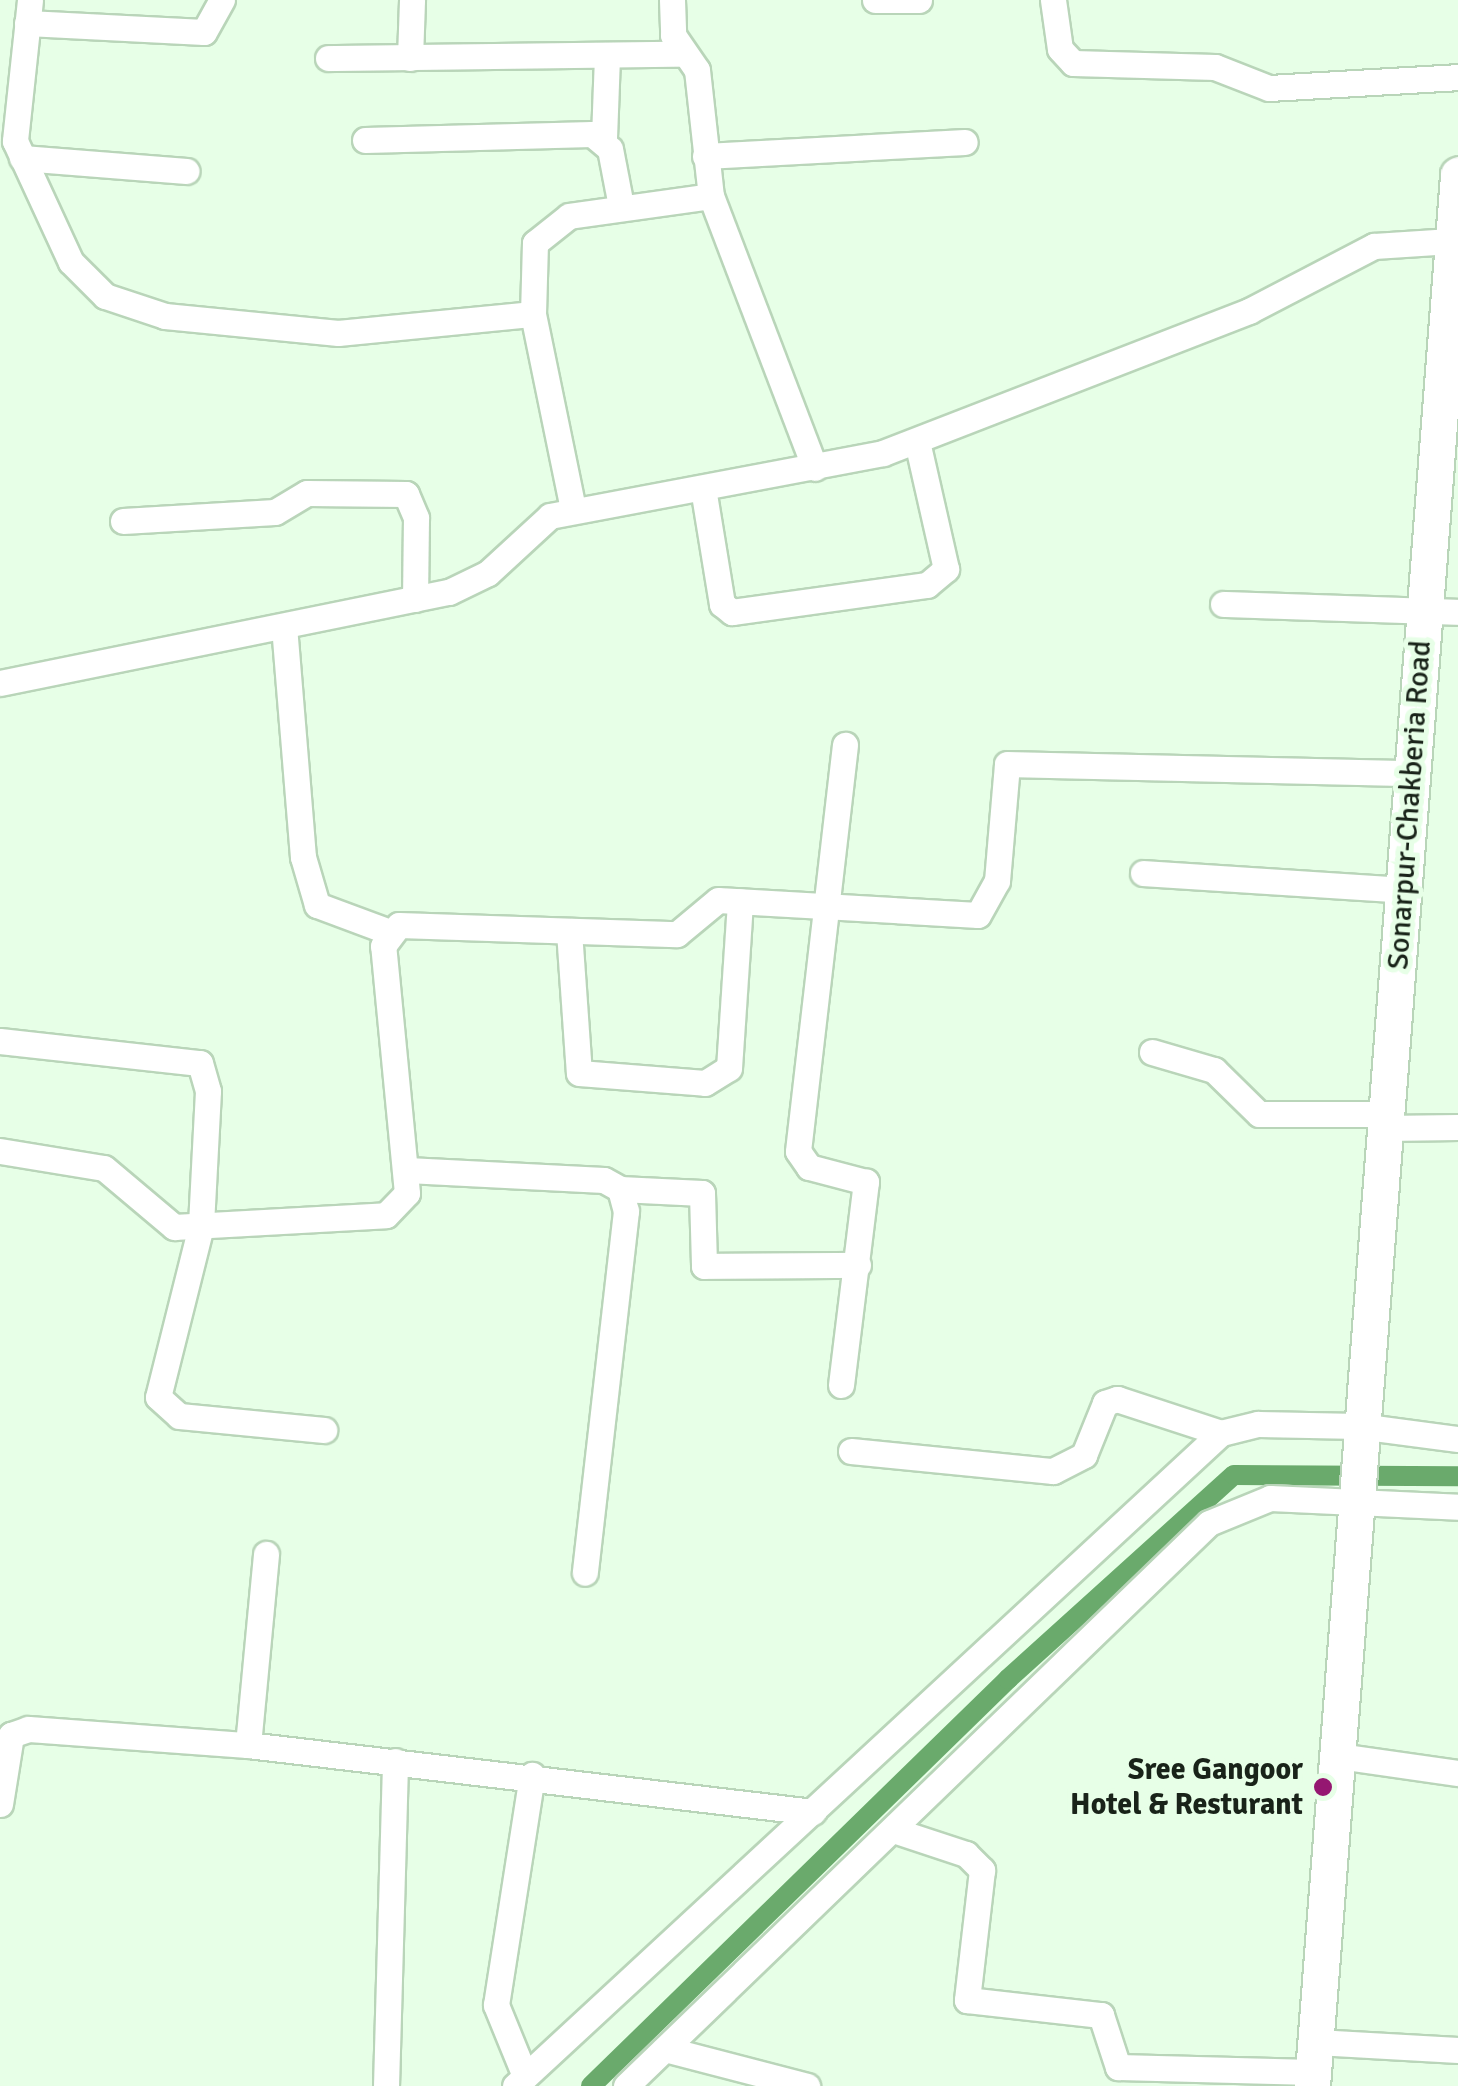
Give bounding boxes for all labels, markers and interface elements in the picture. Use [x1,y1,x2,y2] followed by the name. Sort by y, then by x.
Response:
[1381,639,1439,971] street label: Sonarpur-Chakberia Road
[1070,1752,1303,1822] place label: Sree Gangoor Hotel & Resturant
[1312,1776,1334,1798] marker: Sree Gangoor Hotel & Resturant

